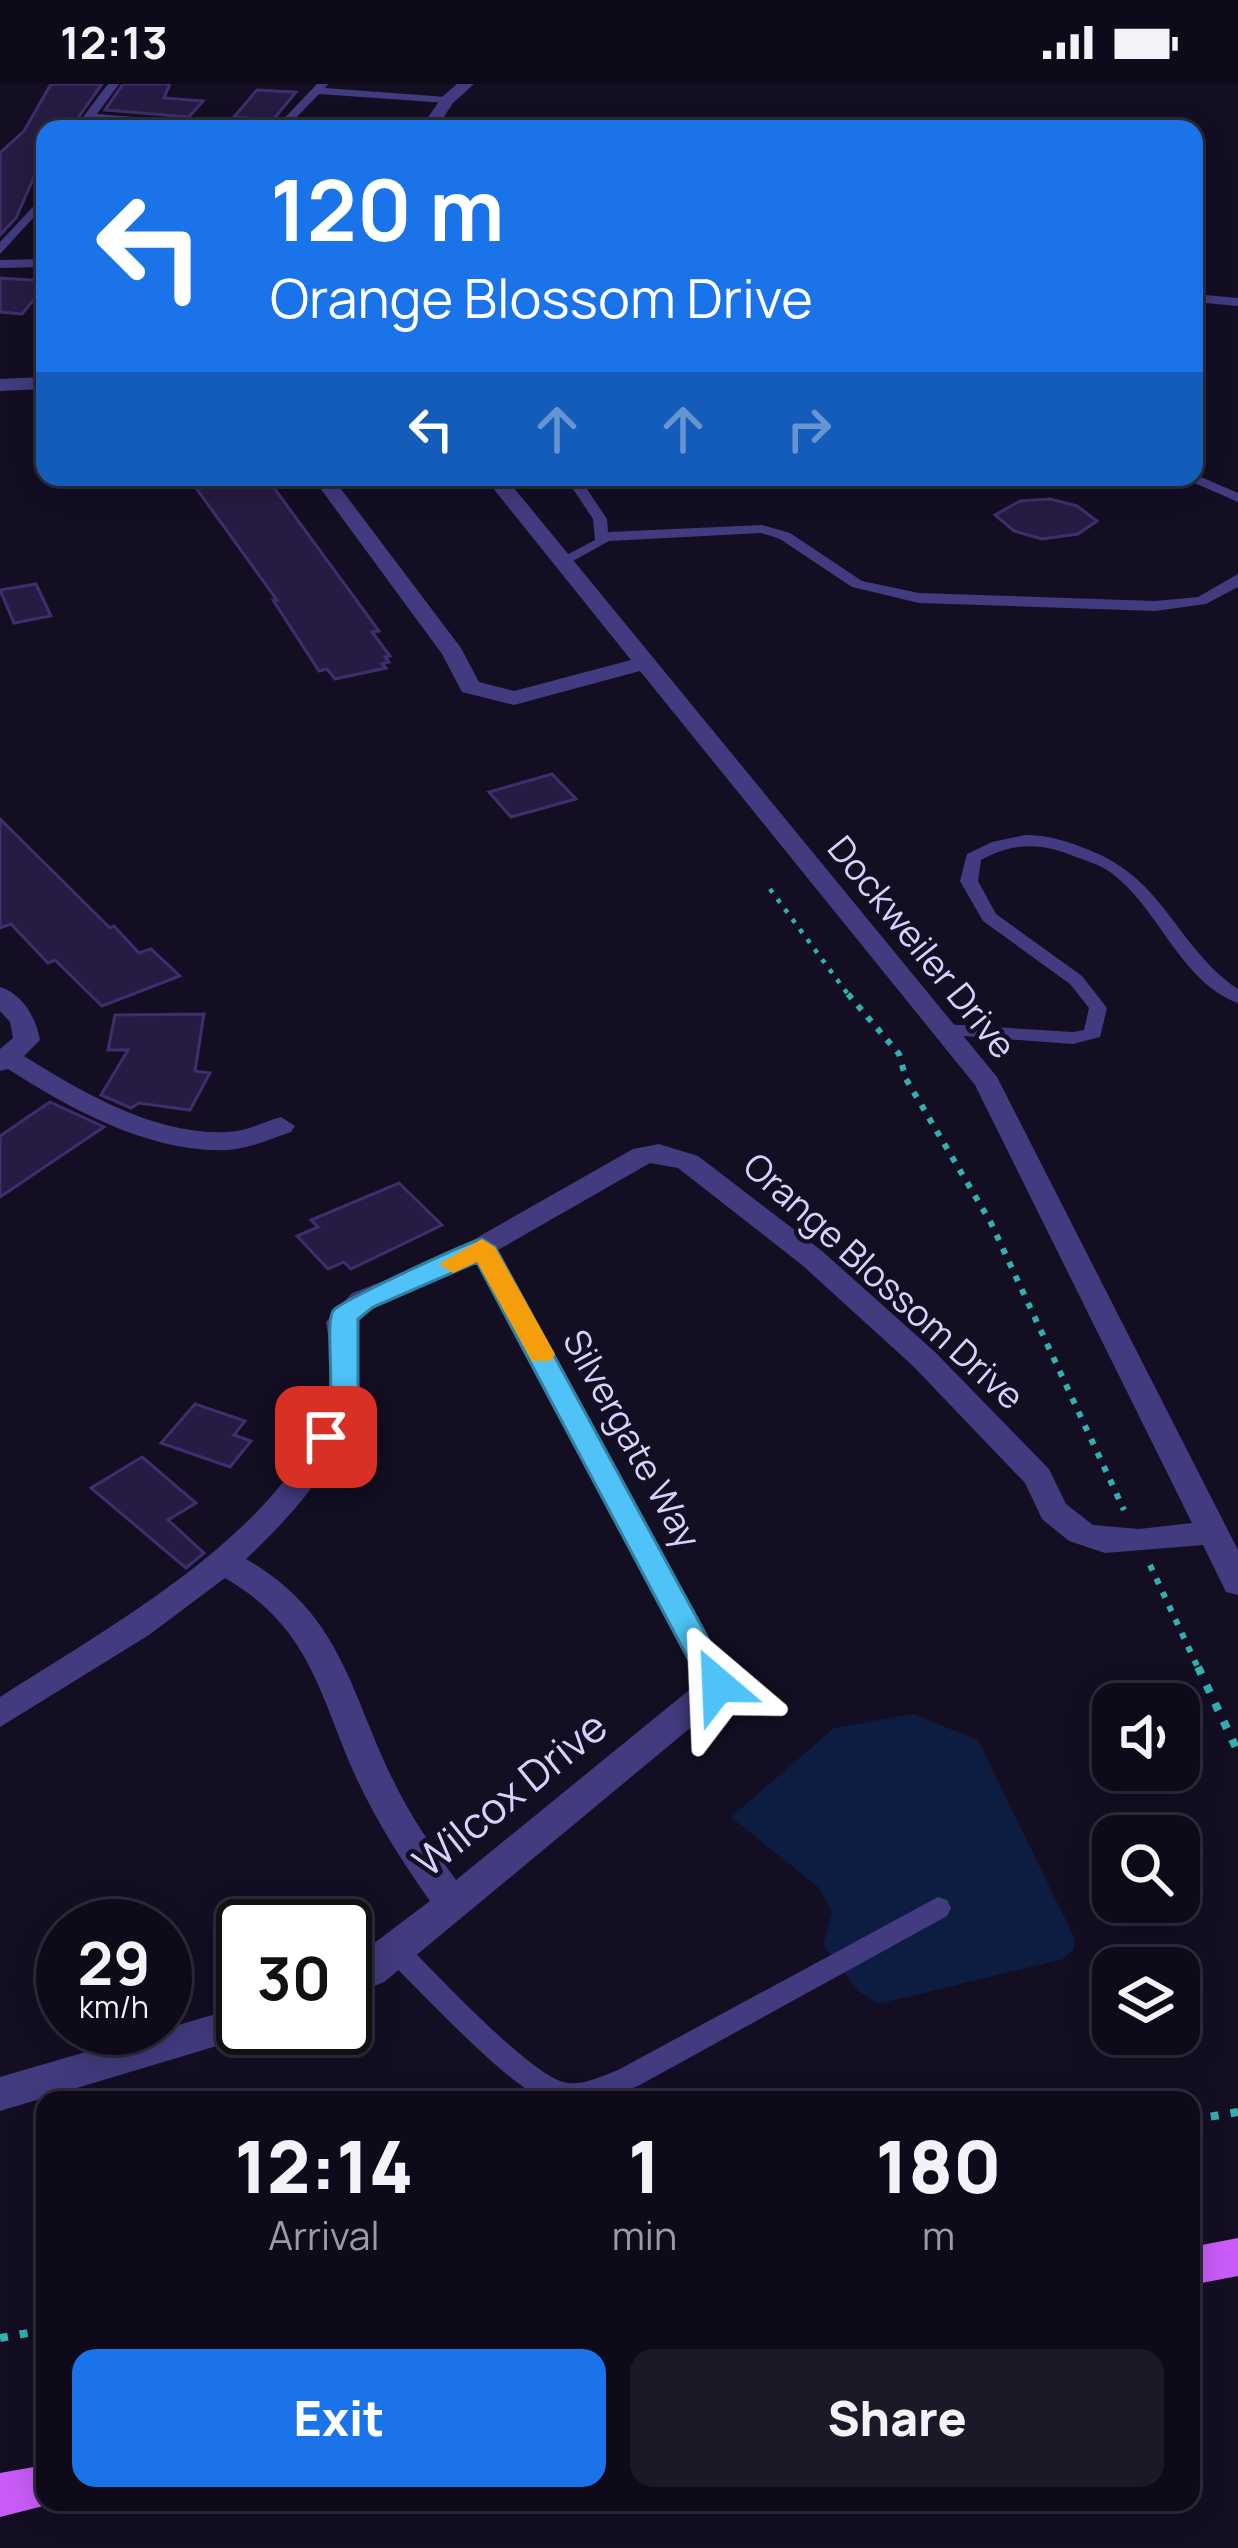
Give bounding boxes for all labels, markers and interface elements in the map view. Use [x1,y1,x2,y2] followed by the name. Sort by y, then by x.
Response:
[60,11,168,73] text: 12:13
[270,151,504,266] text: 120 m
[72,168,228,324] icon: left
[270,260,813,334] text: Orange Blossom Drive
[398,396,464,462] icon: left
[524,396,590,462] icon: ahead
[650,396,716,462] icon: ahead
[776,396,842,462] icon: right
[817,825,1027,1068] street label: Dockweiler Drive
[733,1141,1035,1420] street label: Orange Blossom Drive
[552,1321,713,1557] street label: Silvergate Way
[275,1386,377,1488] pin
[293,1404,359,1470] icon: arrive
[655,1622,781,1748] position arrow
[1092,1683,1200,2055] map controls
[1092,1683,1200,1791] button: sound
[400,1697,618,1889] street label: Wilcox Drive
[1092,1815,1200,1923] button: search
[216,1899,372,2055] speed limit sign: 30
[77,1921,151,2003] text: 29
[1092,1947,1200,2055] button: layers
[79,1986,149,2027] text: km/h
[234,2116,413,2215] text: 12:14
[628,2116,661,2215] text: 1
[875,2116,1002,2215] text: 180
[268,2208,380,2262] text: Arrival
[612,2208,677,2262] text: min
[922,2208,955,2262] text: m
[72,2349,606,2487] button: Exit
[630,2349,1164,2487] button: Share

